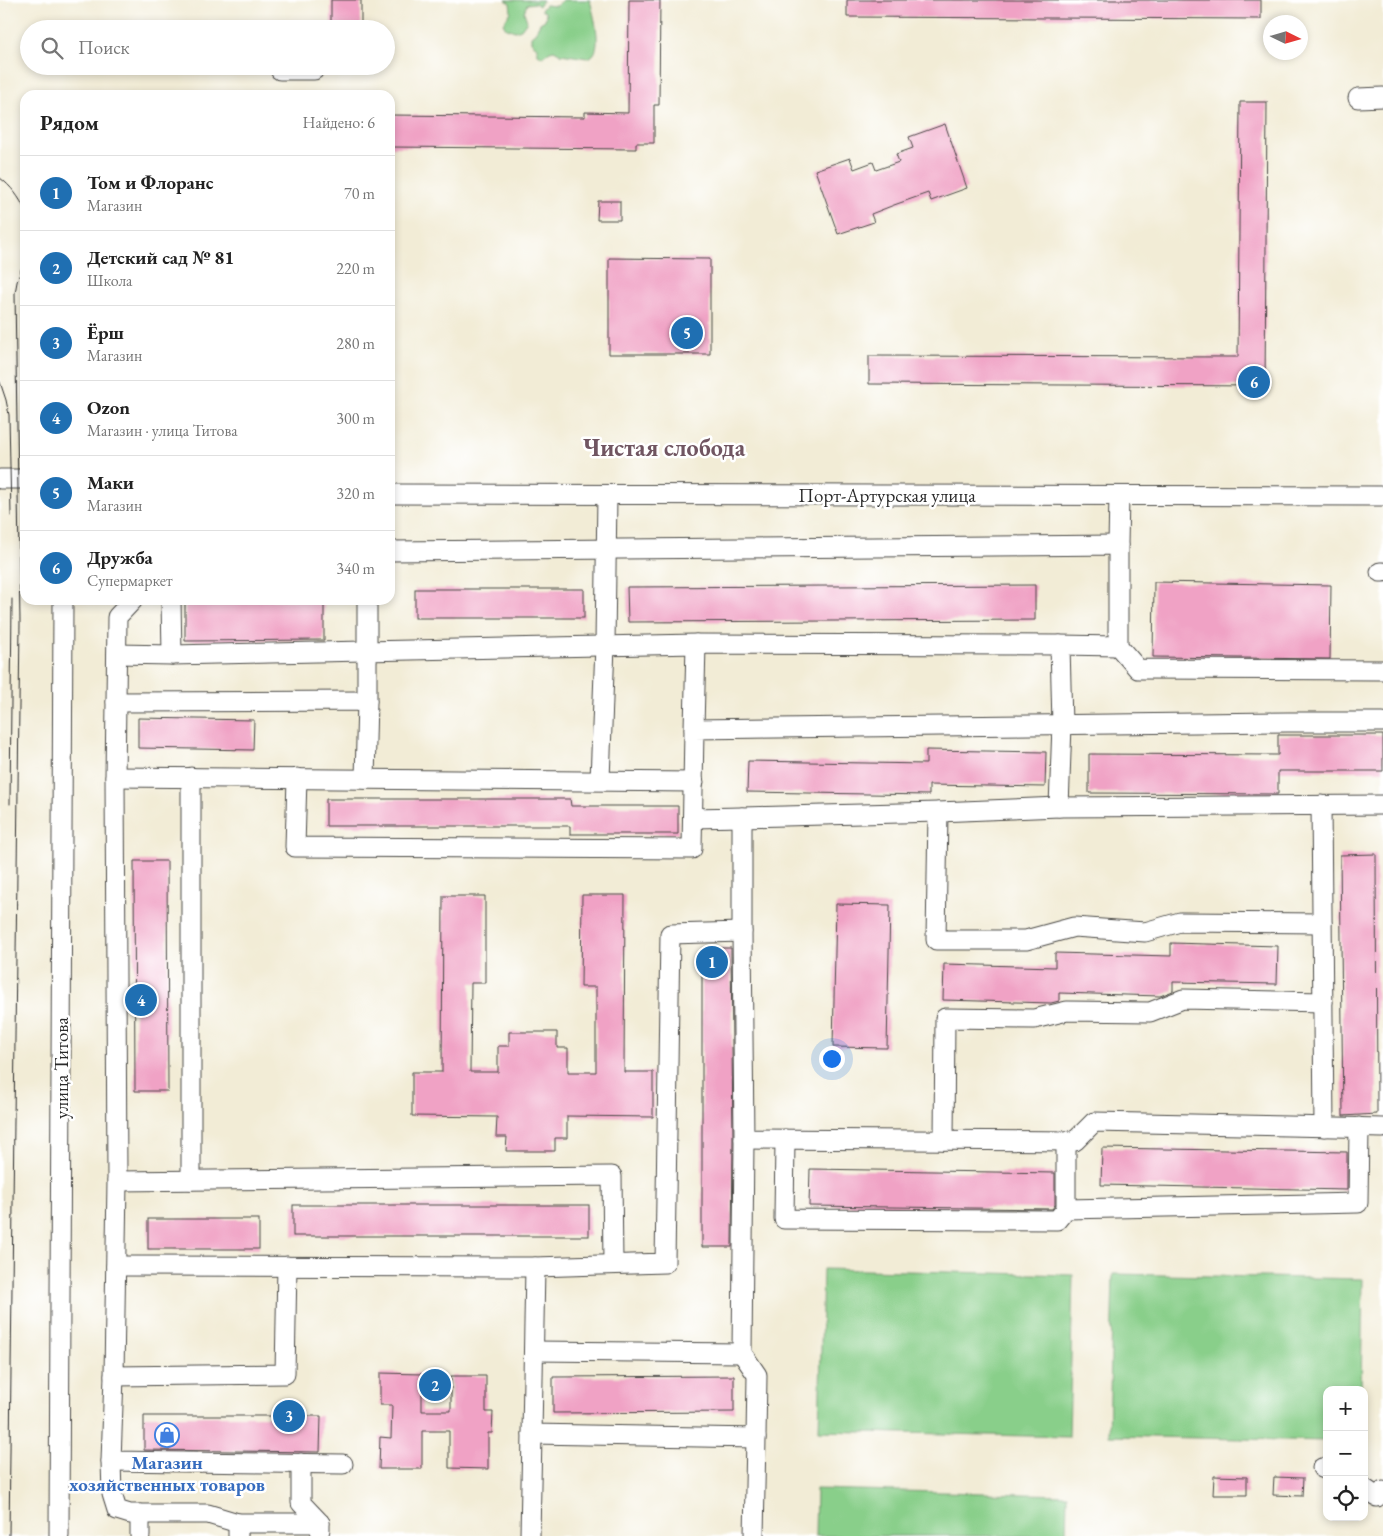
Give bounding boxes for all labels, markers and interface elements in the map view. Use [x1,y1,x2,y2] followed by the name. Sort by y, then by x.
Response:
[1263,15,1308,60] north arrow
[20,20,395,75] search box
[38,34,66,62] icon: search
[78,35,130,60] text: Поиск
[40,109,99,136] text: Рядом
[303,112,375,133] text: Найдено: 6
[87,170,214,195] text: Том и Флоранс
[52,183,60,204] text: 1
[344,183,375,204] text: 70 m
[87,195,142,216] text: Магазин
[87,245,234,270] text: Детский сад № 81
[52,258,60,279] text: 2
[336,258,375,279] text: 220 m
[87,270,132,291] text: Школа
[671,314,703,352] pin: 5
[87,320,124,345] text: Ёрш
[52,333,60,354] text: 3
[336,333,375,354] text: 280 m
[87,345,142,366] text: Магазин
[1238,363,1270,401] pin: 6
[87,395,130,420] text: Ozon
[52,408,60,429] text: 4
[336,408,375,429] text: 300 m
[87,420,238,441] text: Магазин · улица Титова
[583,432,746,463] district label: Чистая слобода
[87,470,134,495] text: Маки
[52,483,60,504] text: 5
[336,483,375,504] text: 320 m
[798,483,976,508] street label: Порт-Артурская улица
[87,495,142,516] text: Магазин
[87,545,153,570] text: Дружба
[52,558,60,579] text: 6
[336,558,375,579] text: 340 m
[87,570,173,591] text: Супермаркет
[696,943,728,981] pin: 1
[125,981,157,1019] pin: 4
[49,1017,74,1119] street label: улица Титова
[819,1046,845,1072] your location
[419,1366,451,1404] pin: 2
[1323,1386,1368,1521] map controls
[1323,1386,1368,1431] button: +
[273,1397,305,1435] pin: 3
[154,1422,180,1448] shop icon: Магазин хозяйственных товаров
[1323,1431,1368,1476] button: −
[69,1450,265,1497] place label: Магазин хозяйственных товаров
[1323,1476,1368,1521] button: locate

